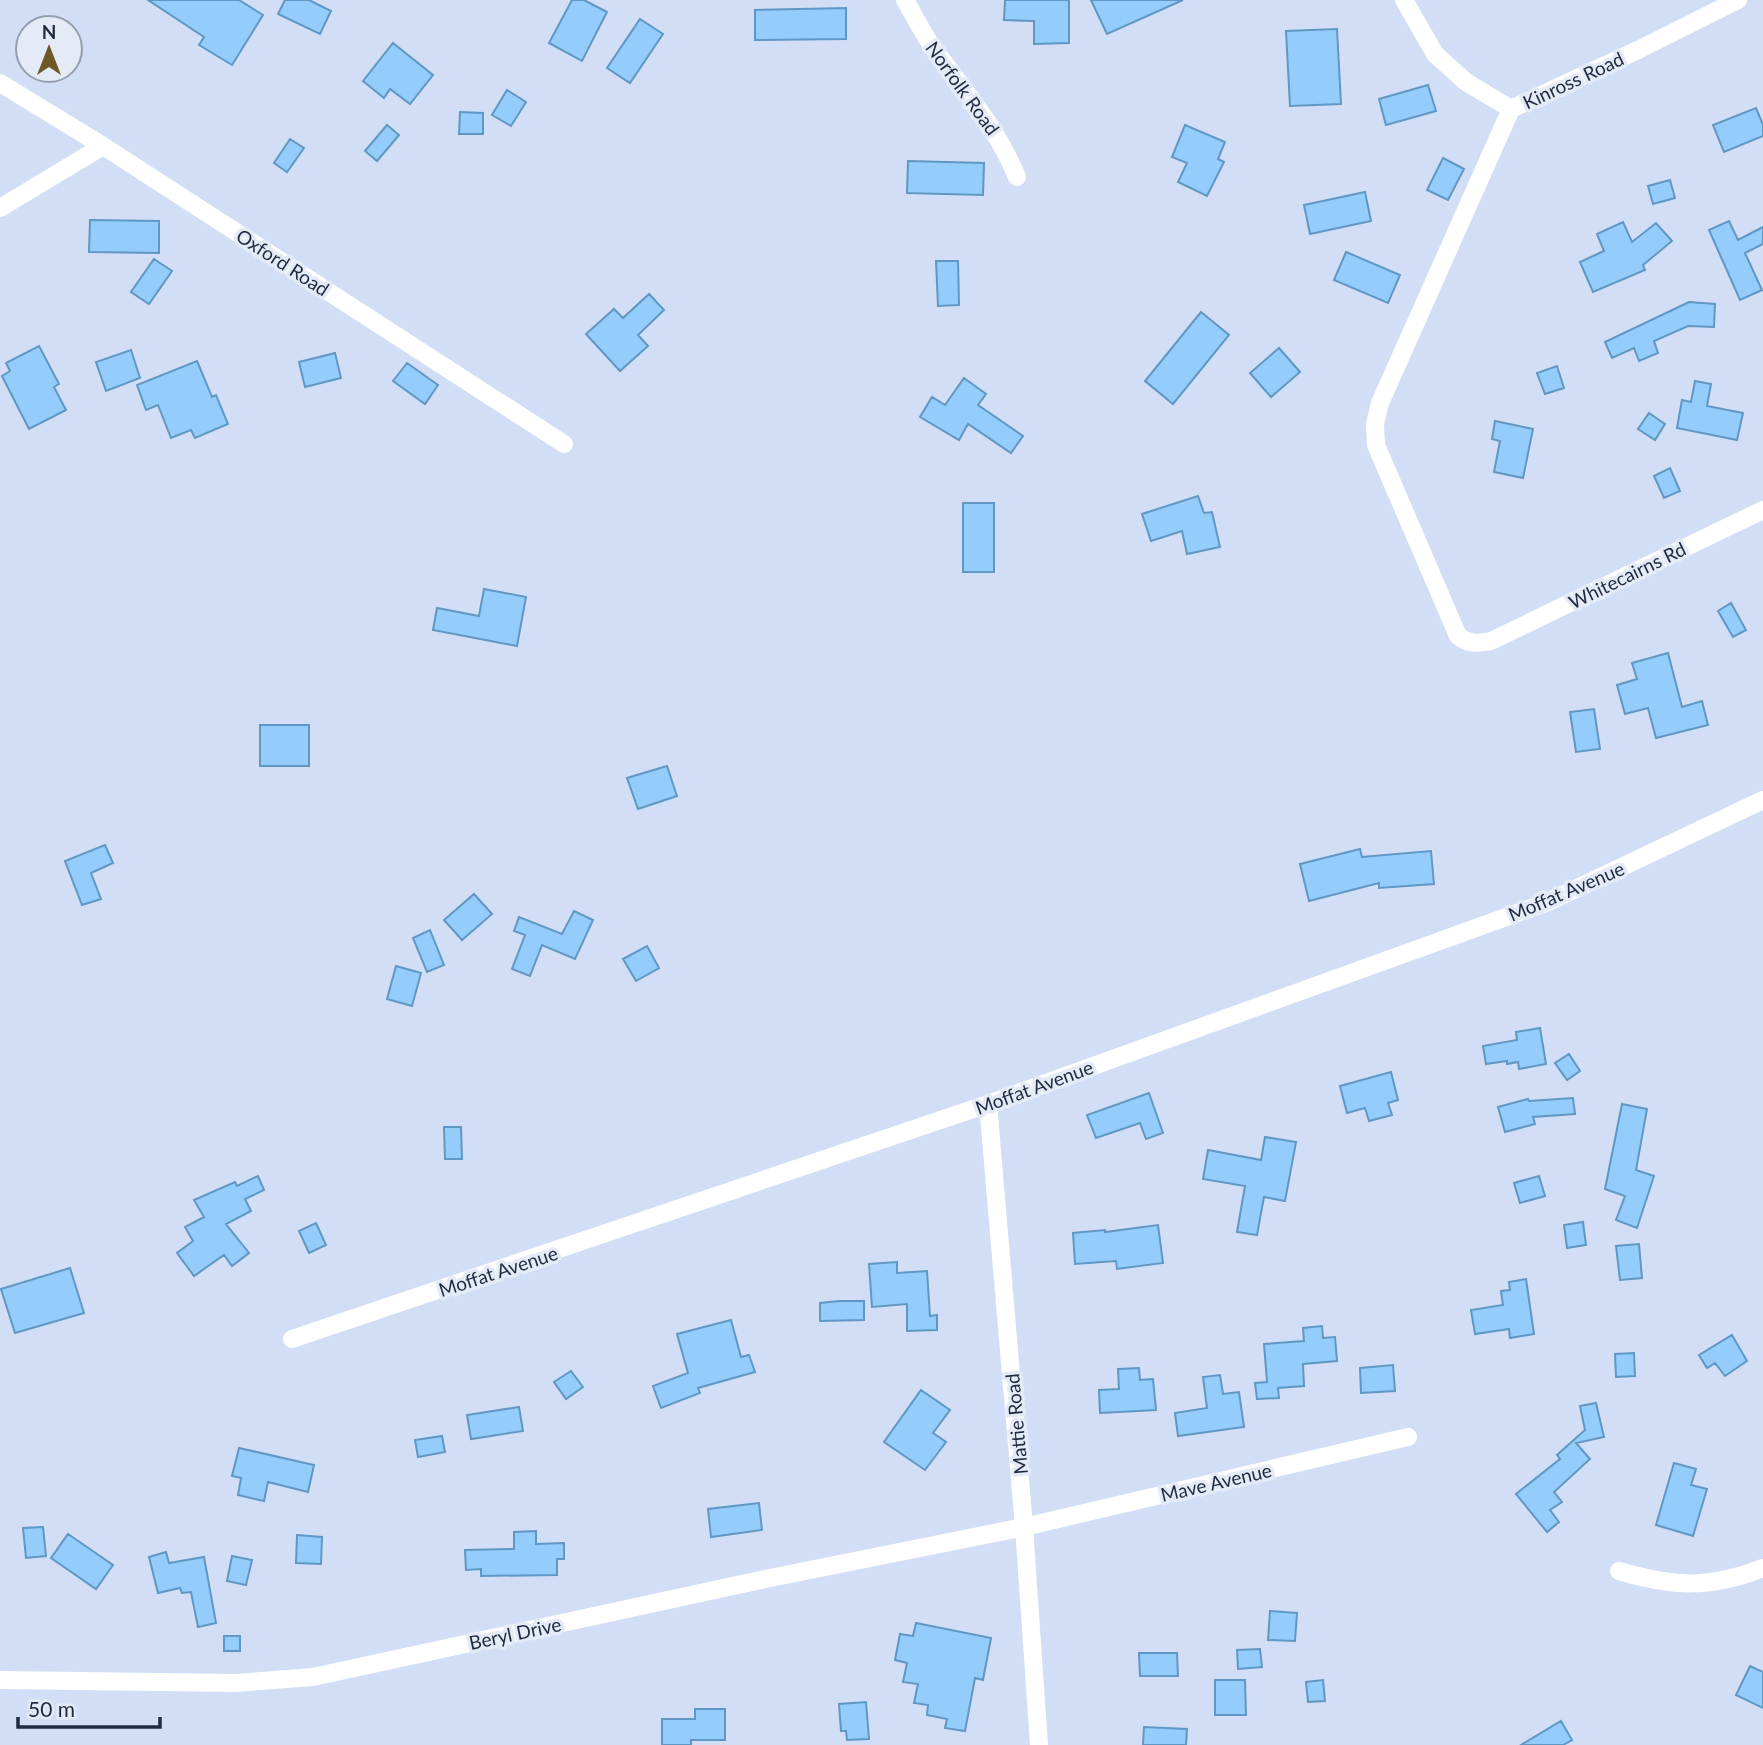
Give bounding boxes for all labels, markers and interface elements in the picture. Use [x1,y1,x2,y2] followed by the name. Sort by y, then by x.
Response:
[14,14,84,84] north arrow
[42,20,56,43] text: N
[921,37,1005,139] street label: Norfolk Road
[1519,47,1627,113] street label: Kinross Road
[232,224,334,300] street label: Oxford Road
[1565,537,1689,613] street label: Whitecairns Rd
[1505,856,1627,926] street label: Moffat Avenue
[972,1055,1096,1119] street label: Moffat Avenue
[436,1241,560,1301] street label: Moffat Avenue
[1000,1372,1032,1476] street label: Mattie Road
[1158,1458,1274,1506] street label: Mave Avenue
[467,1612,563,1654] street label: Beryl Drive
[18,1686,159,1730] scale bar
[28,1696,75,1721] text: 50 m

